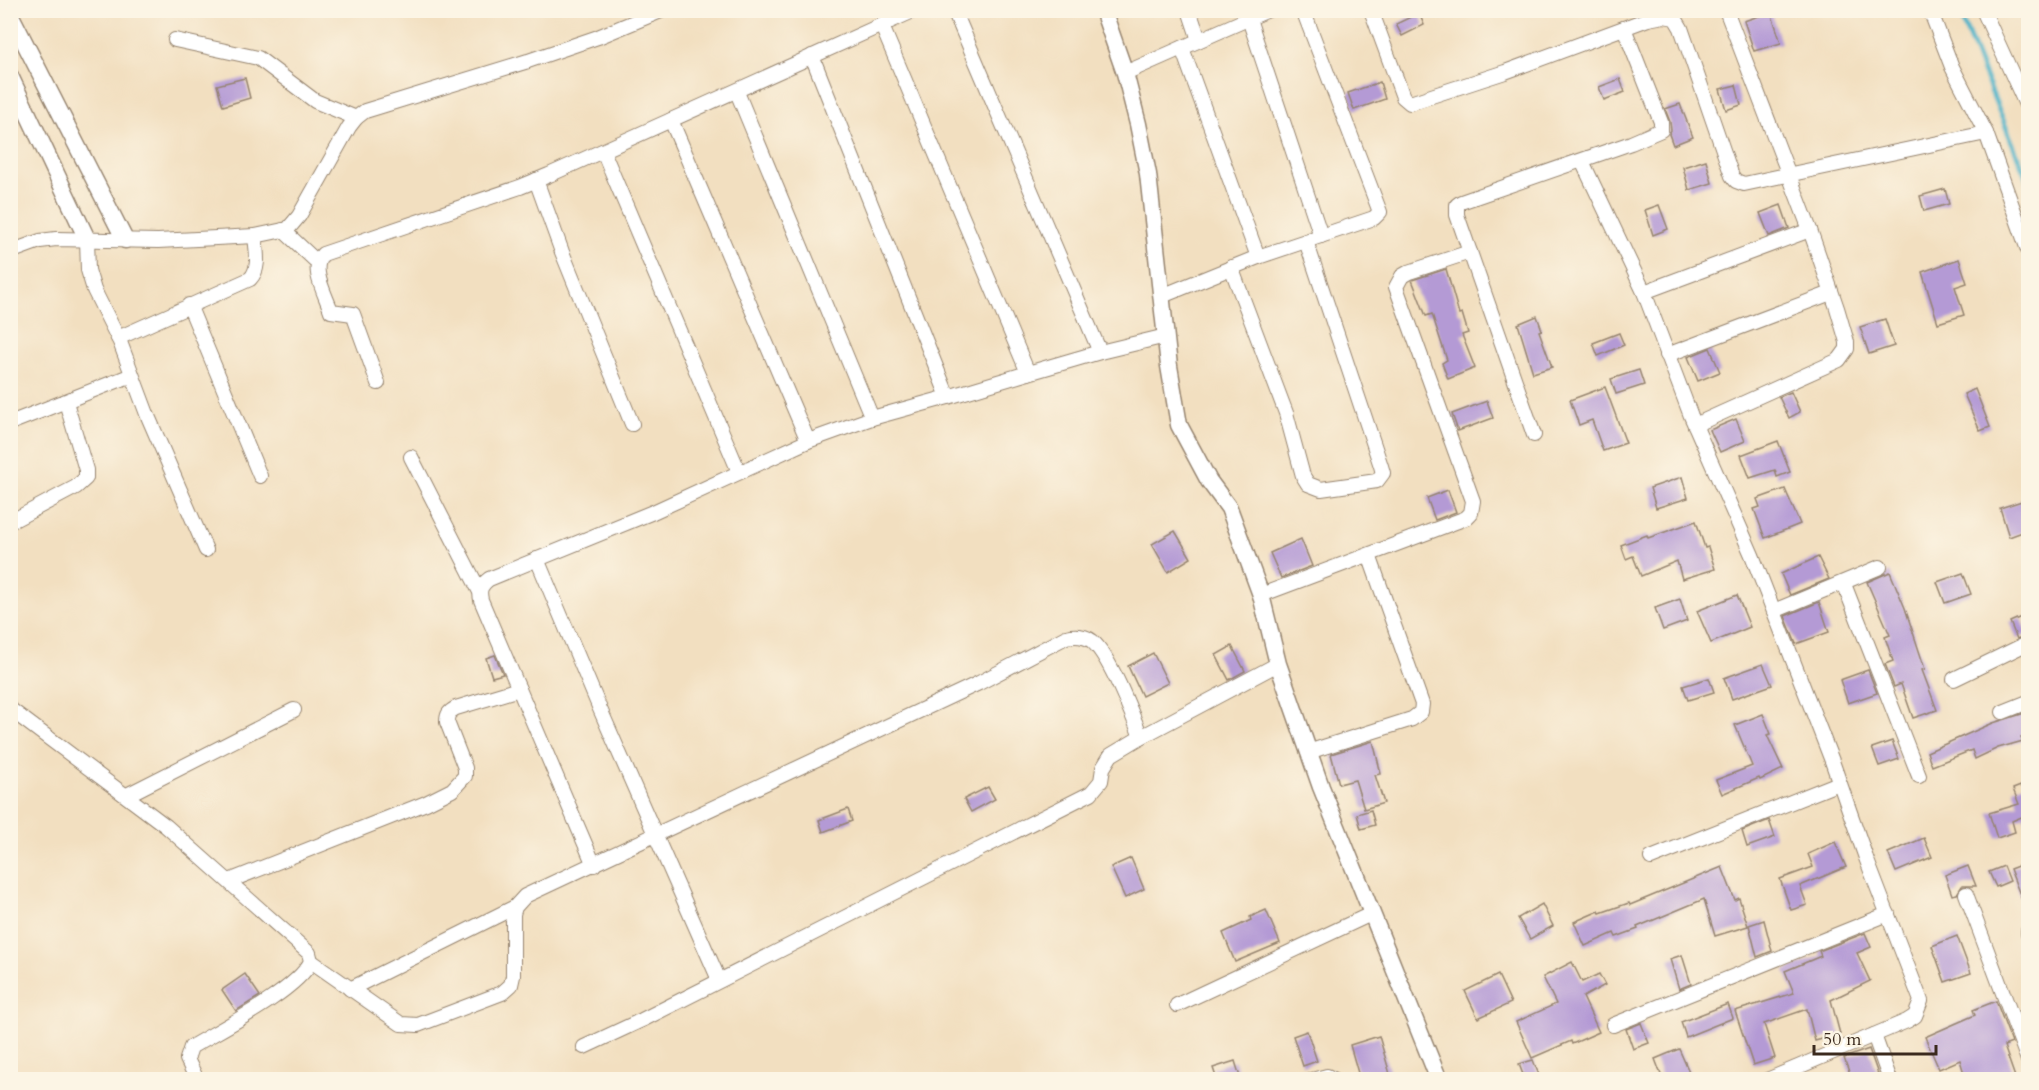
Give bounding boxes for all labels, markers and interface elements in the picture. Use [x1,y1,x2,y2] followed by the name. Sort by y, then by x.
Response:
[1814,1018,1936,1056] scale bar
[1823,1027,1862,1052] text: 50 m

